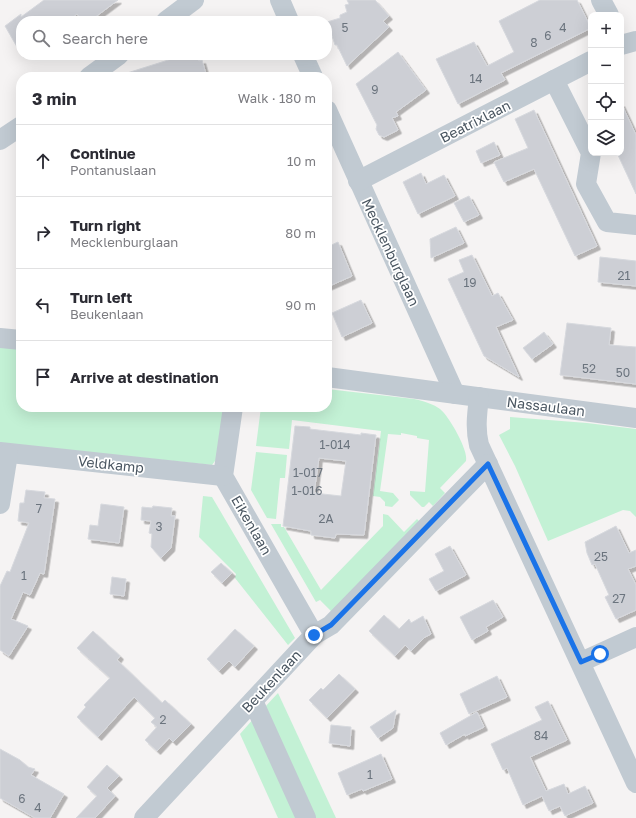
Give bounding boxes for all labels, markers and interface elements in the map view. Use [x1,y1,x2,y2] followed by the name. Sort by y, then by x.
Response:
[588,12,624,156] map controls
[588,12,624,48] button: +
[16,16,332,60] search box
[342,20,349,35] house number: 5
[559,20,567,35] house number: 4
[30,27,52,49] icon: search
[544,28,552,43] house number: 6
[62,29,148,47] text: Search here
[530,35,538,50] house number: 8
[588,48,624,84] button: −
[469,71,483,86] house number: 14
[371,82,379,97] house number: 9
[588,84,624,120] button: locate
[32,88,76,109] text: 3 min
[238,90,316,106] text: Walk · 180 m
[437,96,513,146] street label: Beatrixlaan
[588,120,624,156] button: layers
[70,144,136,162] text: Continue
[32,150,54,172] icon: ahead
[287,153,316,169] text: 10 m
[70,162,156,178] text: Pontanuslaan
[359,196,423,308] street label: Mecklenburglaan
[70,216,141,234] text: Turn right
[32,222,54,244] icon: right
[285,225,316,241] text: 80 m
[70,234,178,250] text: Mecklenburglaan
[618,268,631,283] house number: 21
[463,275,477,290] house number: 19
[70,288,132,306] text: Turn left
[32,294,54,316] icon: left
[285,297,316,313] text: 90 m
[70,306,144,322] text: Beukenlaan
[582,361,596,376] house number: 52
[616,365,630,380] house number: 50
[32,366,54,388] icon: arrive
[70,368,219,386] text: Arrive at destination
[506,393,586,419] street label: Nassaulaan
[320,437,350,452] house number: 1-014
[77,452,145,476] street label: Veldkamp
[293,465,323,480] house number: 1-017
[292,483,322,498] house number: 1-016
[228,492,276,558] street label: Eikenlaan
[36,501,42,516] house number: 7
[318,511,334,526] house number: 2A
[155,519,163,534] house number: 3
[594,549,608,564] house number: 25
[21,568,27,583] house number: 1
[612,591,626,606] house number: 27
[305,626,323,644] route end
[591,645,609,663] route start
[238,646,304,716] street label: Beukenlaan
[160,712,167,727] house number: 2
[534,728,548,743] house number: 84
[367,767,373,782] house number: 1
[18,791,26,806] house number: 6
[34,800,42,815] house number: 4

